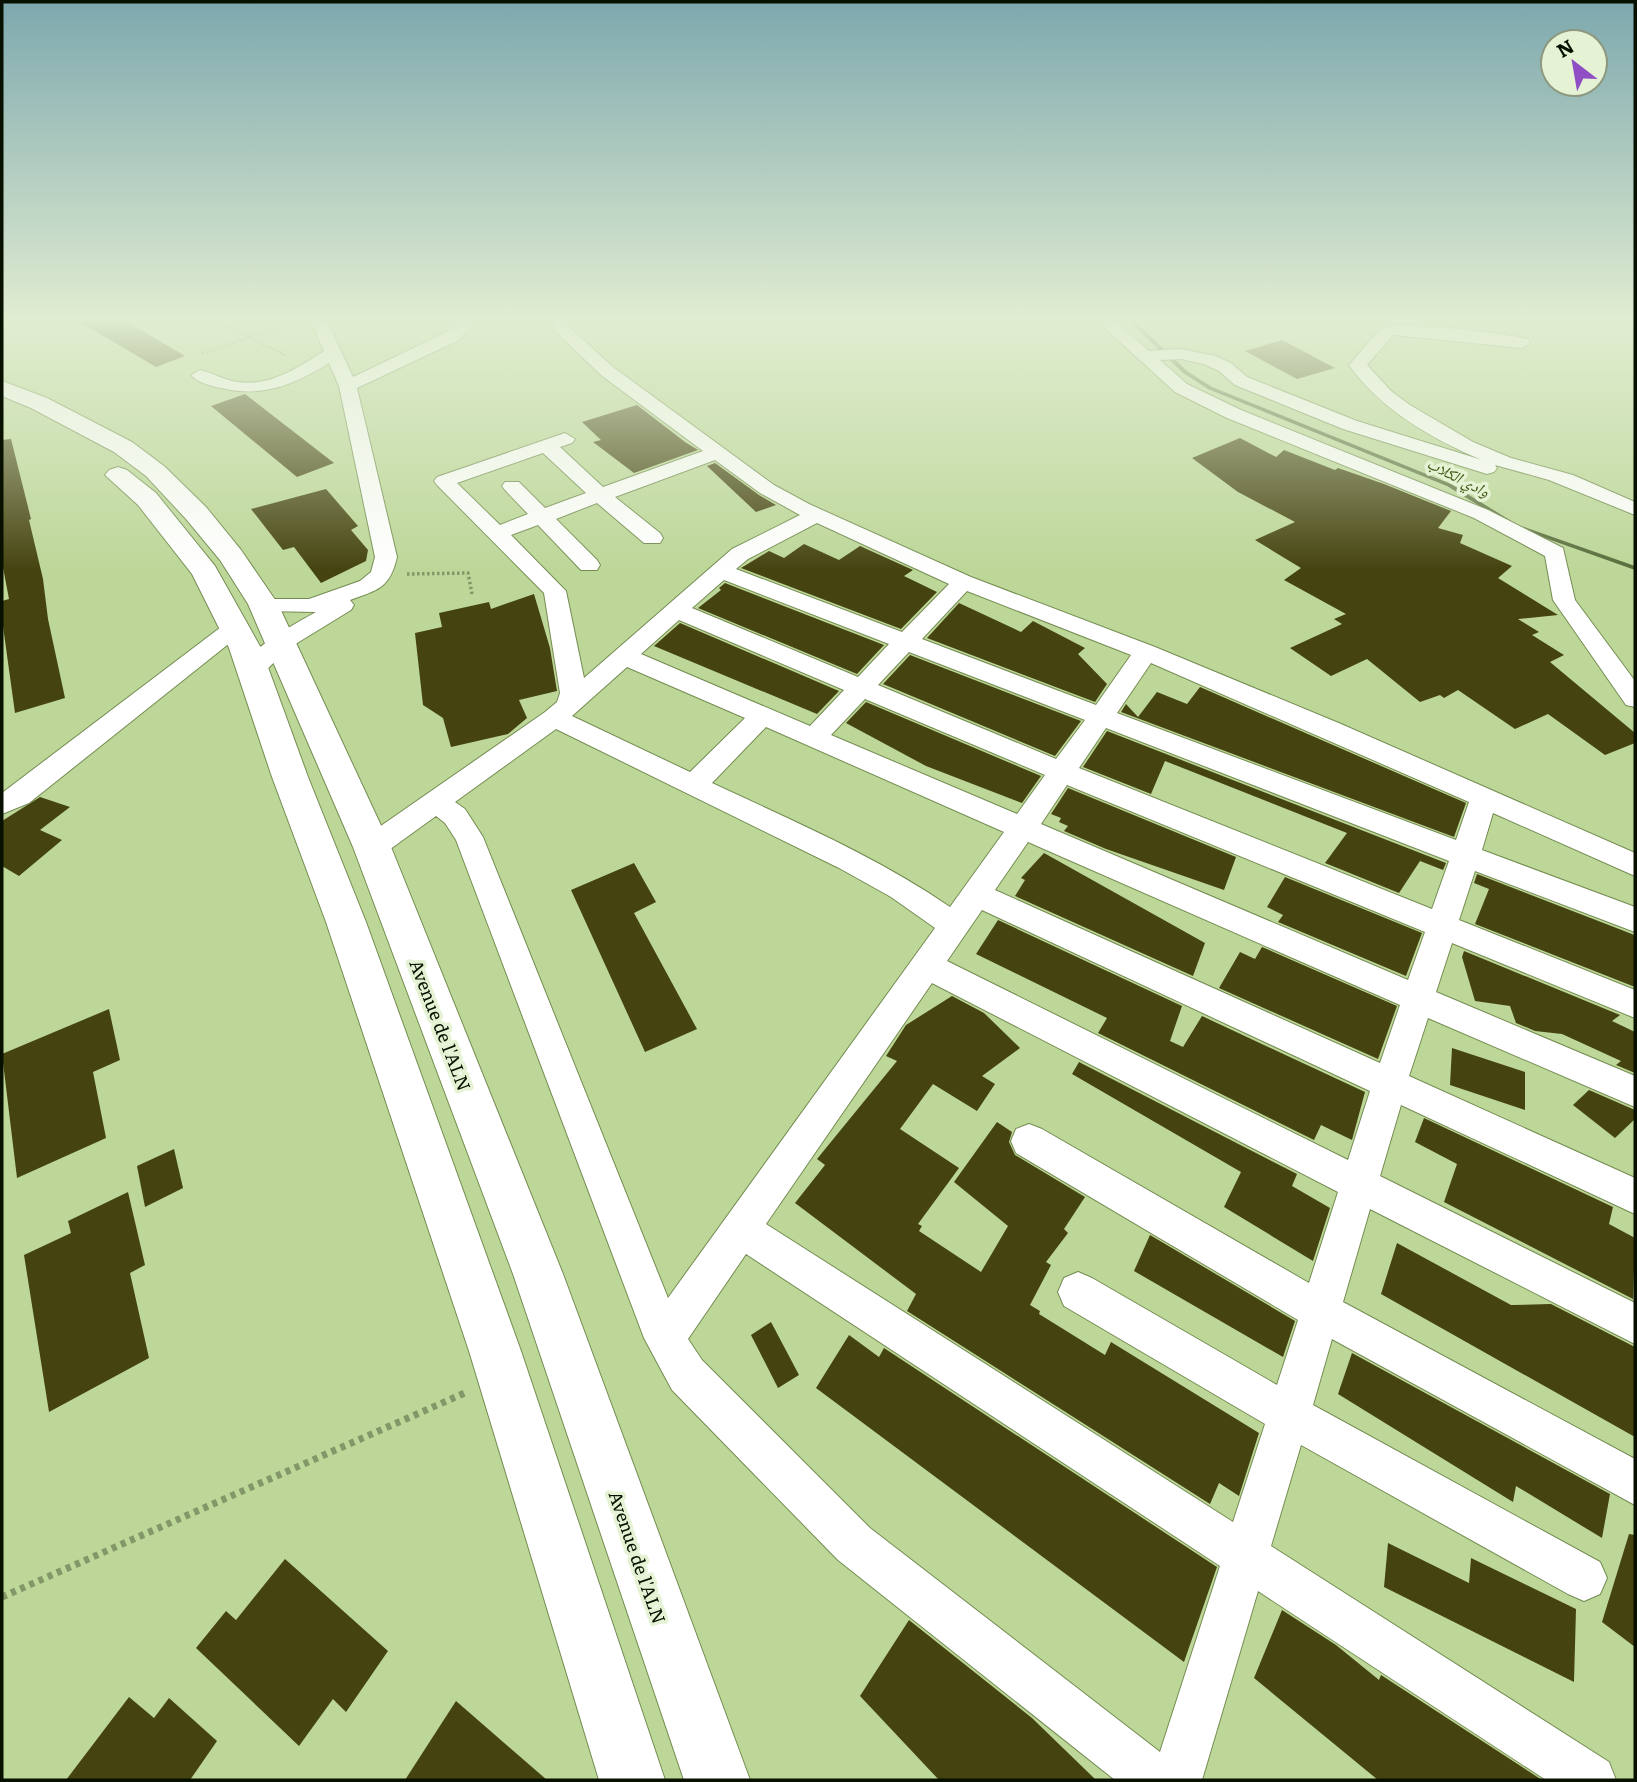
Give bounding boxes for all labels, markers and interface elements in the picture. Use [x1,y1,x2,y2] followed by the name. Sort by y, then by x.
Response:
[1539,28,1609,98] north arrow
[1551,31,1579,64] text: N
[1423,450,1495,504] water label: وادي الكلاب
[403,955,479,1095] street label: Avenue de l'ALN
[603,1487,673,1627] street label: Avenue de l'ALN

